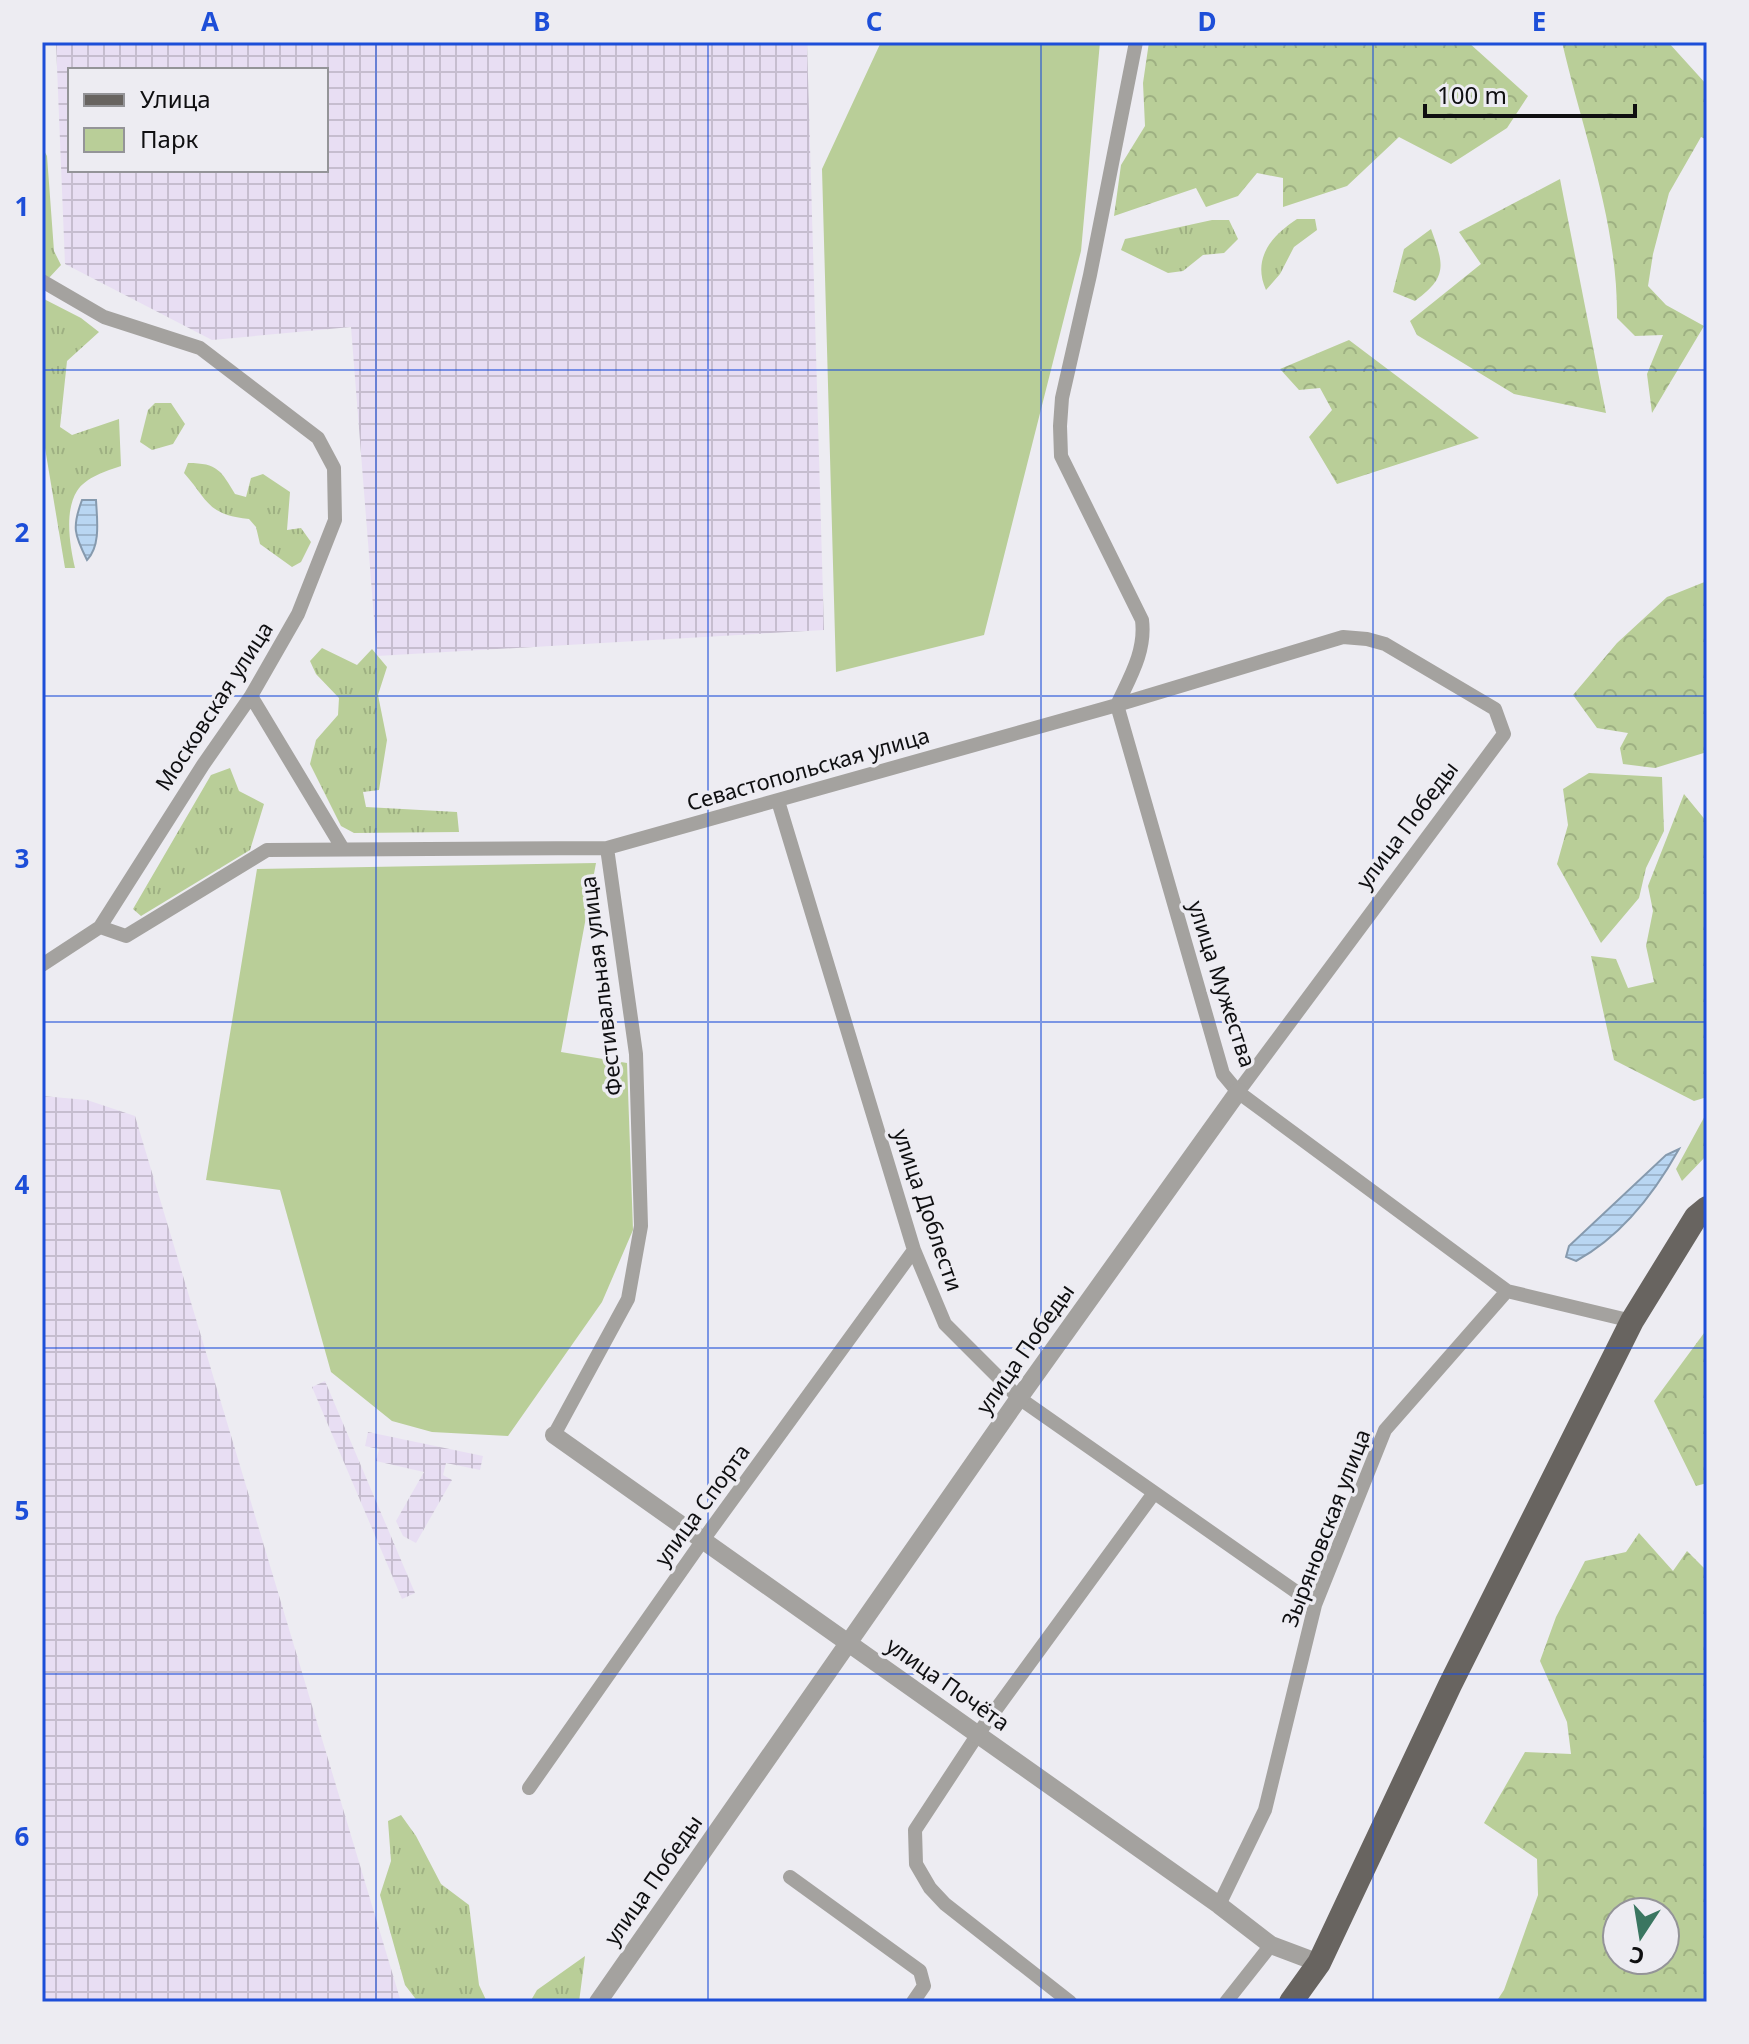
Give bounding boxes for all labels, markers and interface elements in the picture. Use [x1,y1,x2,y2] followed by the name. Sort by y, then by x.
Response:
[201,3,219,39] text: A
[533,3,551,39] text: B
[866,3,882,39] text: C
[1197,3,1217,39] text: D
[1532,3,1546,39] text: E
[68,68,328,172] legend
[1425,68,1635,118] scale bar
[1437,78,1507,111] text: 100 m
[140,82,211,115] text: Улица
[140,122,199,155] text: Парк
[15,188,29,224] text: 1
[15,514,30,550] text: 2
[147,615,279,796] street label: Московская улица
[683,719,933,817] street label: Севастопольская улица
[1348,755,1464,894] street label: улица Победы
[15,840,29,876] text: 3
[572,875,628,1098] street label: Фестивальная улица
[1182,897,1264,1071] street label: улица Мужества
[887,1124,971,1295] street label: улица Доблести
[15,1166,30,1202] text: 4
[968,1277,1080,1419] street label: улица Победы
[1274,1425,1377,1631] street label: Зыряновская улица
[647,1437,756,1572] street label: улица Спорта
[15,1492,29,1528] text: 5
[881,1629,1016,1737] street label: улица Почёта
[596,1808,708,1950] street label: улица Победы
[15,1818,30,1854] text: 6
[1601,1896,1681,1976] north arrow
[1627,1940,1647,1973] text: С

